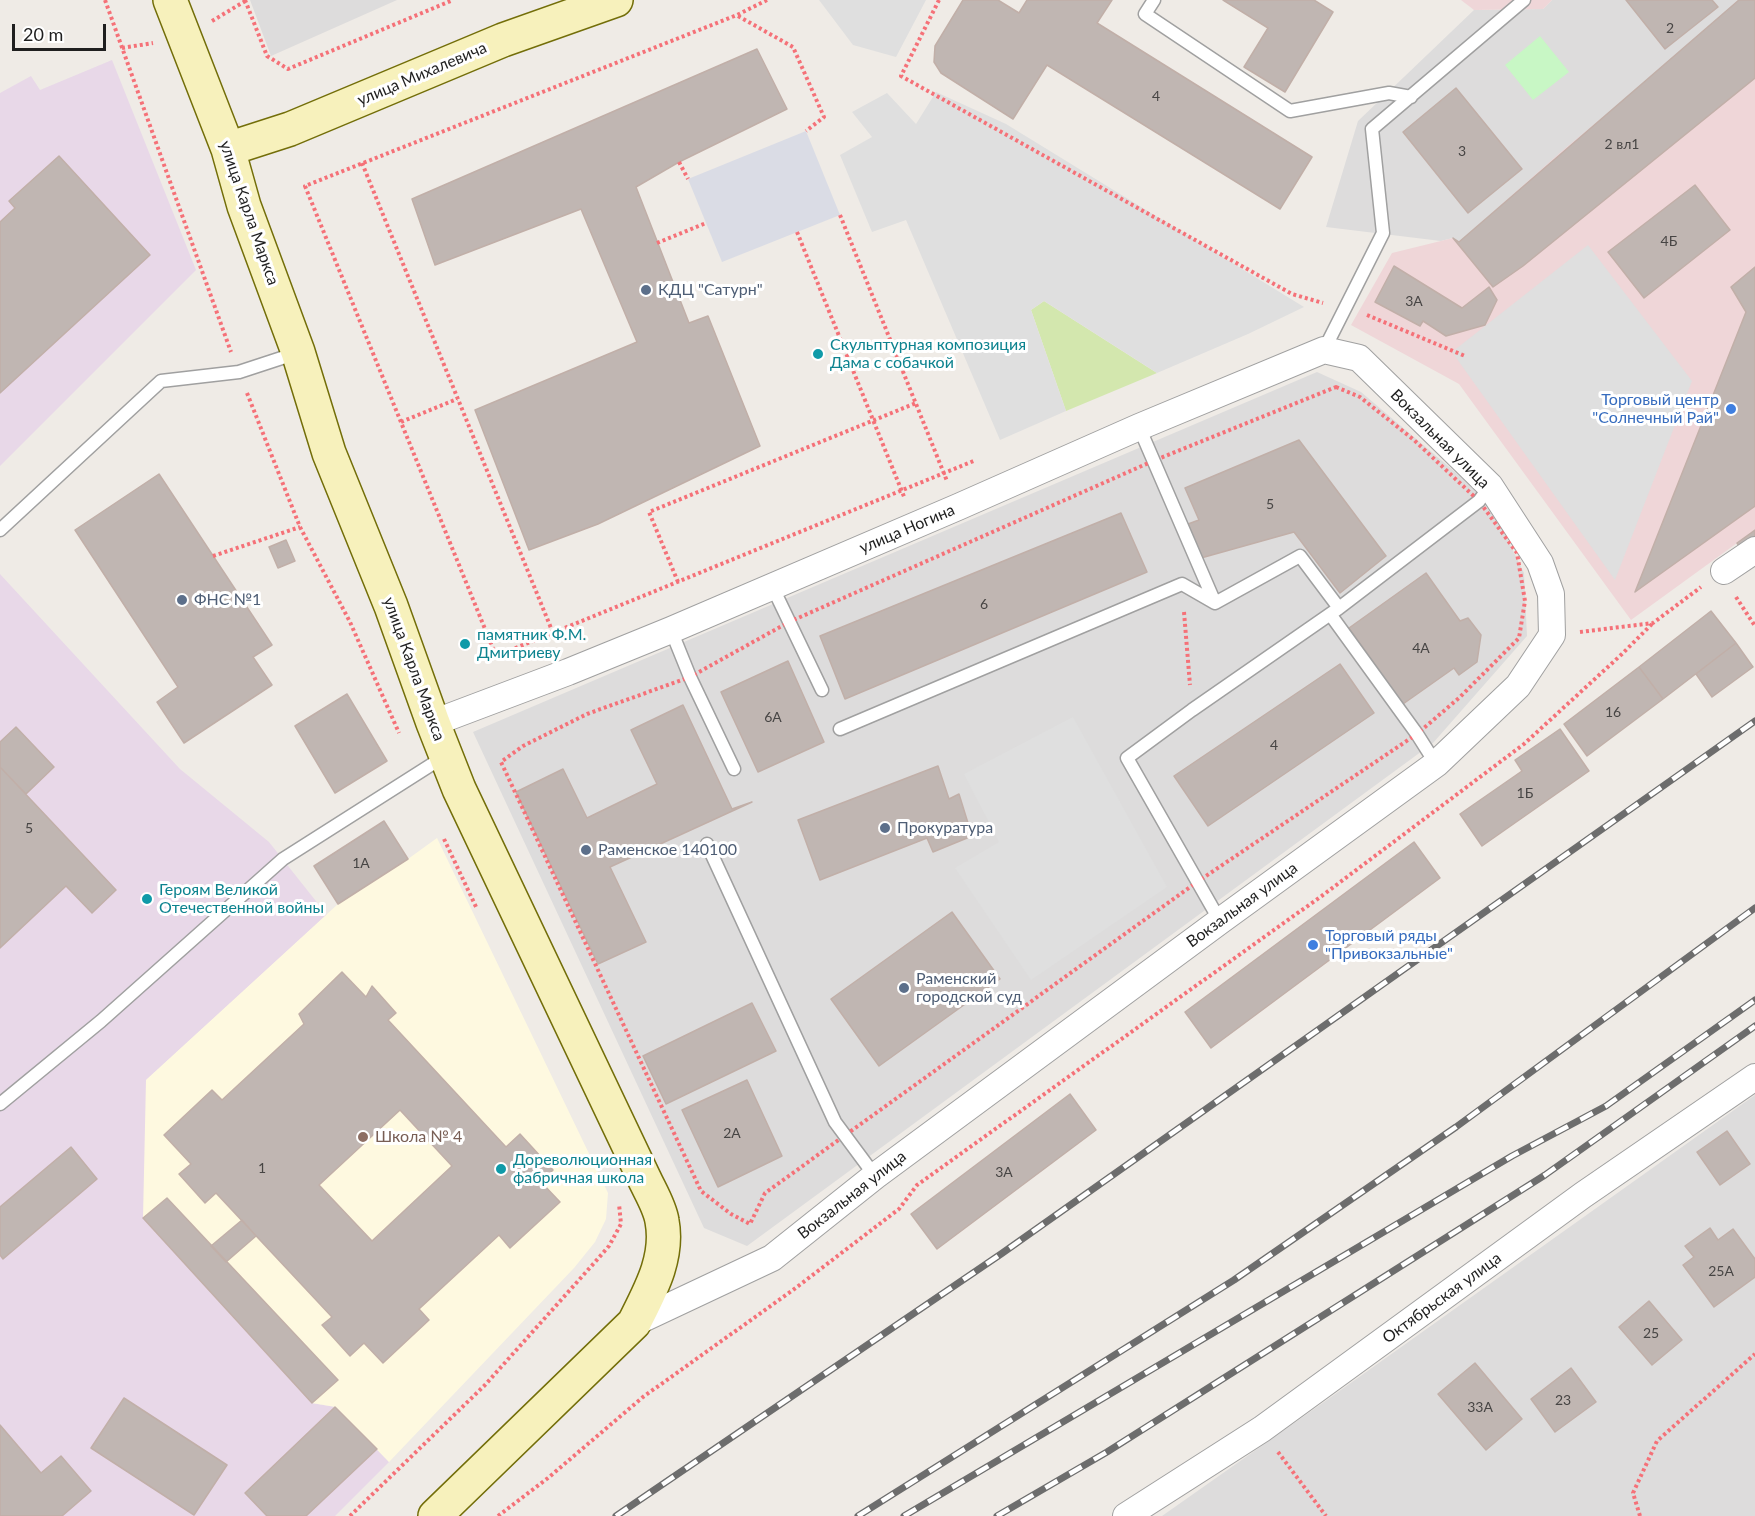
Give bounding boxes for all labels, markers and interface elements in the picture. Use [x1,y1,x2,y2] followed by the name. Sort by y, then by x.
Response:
[15,12,110,50] scale bar
[1666,20,1674,36] house number: 2
[23,23,63,45] text: 20 m
[354,38,490,110] street label: улица Михалевича
[1152,88,1160,104] house number: 4
[1605,136,1639,152] house number: 2 вл1
[215,138,283,288] street label: улица Карла Маркса
[1458,143,1466,159] house number: 3
[1661,233,1677,249] house number: 4Б
[658,280,763,300] place label: КДЦ "Сатурн"
[639,283,653,297] marker: КДЦ "Сатурн"
[1405,293,1423,309] house number: 3А
[830,335,1026,373] place label: Скульптурная композиция Дама с собачкой
[811,347,825,361] marker: Скульптурная композиция Дама с собачкой
[1386,385,1494,493] street label: Вокзальная улица
[1592,390,1719,428] place label: Торговый центр "Солнечный Рай"
[1724,402,1738,416] marker: Торговый центр "Солнечный Рай"
[1266,496,1274,512] house number: 5
[856,500,958,558] street label: улица Ногина
[194,590,261,610] place label: ФНС №1
[175,593,189,607] marker: ФНС №1
[379,594,449,744] street label: улица Карла Маркса
[980,596,988,612] house number: 6
[477,625,586,663] place label: памятник Ф.М. Дмитриеву
[458,637,472,651] marker: памятник Ф.М. Дмитриеву
[1412,640,1430,656] house number: 4А
[1605,704,1621,720] house number: 16
[764,709,782,725] house number: 6А
[1270,737,1278,753] house number: 4
[1517,785,1533,801] house number: 1Б
[897,818,993,838] place label: Прокуратура
[25,820,33,836] house number: 5
[878,821,892,835] marker: Прокуратура
[598,840,737,860] place label: Раменское 140100
[579,843,593,857] marker: Раменское 140100
[352,855,370,871] house number: 1А
[1183,858,1301,952] street label: Вокзальная улица
[159,880,324,918] place label: Героям Великой Отечественной войны
[140,892,154,906] marker: Героям Великой Отечественной войны
[1325,926,1453,964] place label: Торговый ряды "Привокзальные"
[1306,938,1320,952] marker: Торговый ряды "Привокзальные"
[916,969,1022,1007] place label: Раменский городской суд
[897,981,911,995] marker: Раменский городской суд
[723,1125,741,1141] house number: 2А
[375,1127,462,1147] place label: Школа № 4
[356,1130,370,1144] marker: Школа № 4
[794,1147,910,1243] street label: Вокзальная улица
[513,1150,652,1188] place label: Дореволюционная фабричная школа
[258,1160,266,1176] house number: 1
[494,1162,508,1176] marker: Дореволюционная фабричная школа
[995,1164,1013,1180] house number: 3А
[1379,1248,1505,1348] street label: Октябрьская улица
[1708,1263,1734,1279] house number: 25А
[1643,1325,1659,1341] house number: 25
[1555,1392,1571,1408] house number: 23
[1467,1399,1493,1415] house number: 33А

